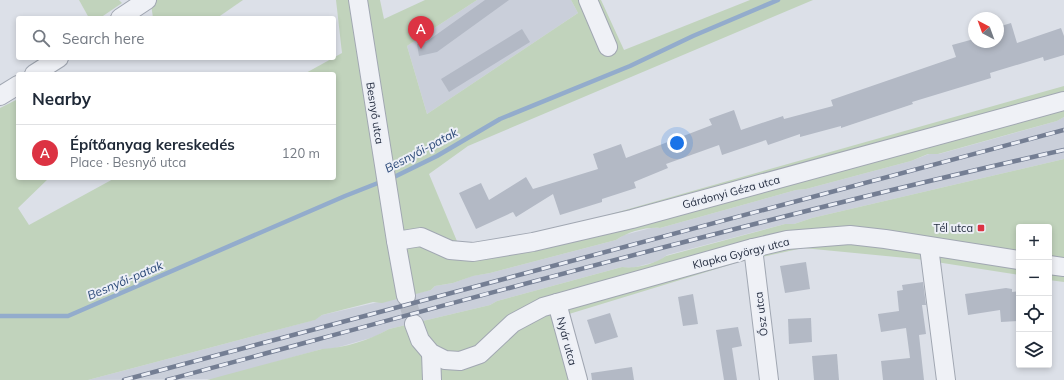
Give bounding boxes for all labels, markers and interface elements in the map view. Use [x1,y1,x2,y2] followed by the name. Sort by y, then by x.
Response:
[968,12,1004,48] north arrow
[16,16,336,60] search box
[408,16,434,49] pin: A
[30,27,52,49] icon: search
[62,29,144,48] text: Search here
[363,81,387,145] street label: Besnyő utca
[32,88,91,109] text: Nearby
[382,124,461,176] water label: Besnyői-patak
[667,133,687,153] your location
[70,135,235,154] text: Építőanyag kereskedés
[40,145,50,161] text: A
[282,145,320,161] text: 120 m
[70,154,186,170] text: Place · Besnyő utca
[681,172,781,212] street label: Gárdonyi Géza utca
[934,221,973,235] place label: Tél utca
[976,223,986,233] marker: Tél utca
[1016,224,1052,368] map controls
[1016,224,1052,260] button: +
[691,234,791,272] street label: Klapka György utca
[85,257,166,303] water label: Besnyői-patak
[1016,260,1052,296] button: −
[750,291,771,337] street label: Ősz utca
[1016,296,1052,332] button: locate
[554,315,580,367] street label: Nyár utca
[1016,332,1052,368] button: layers

